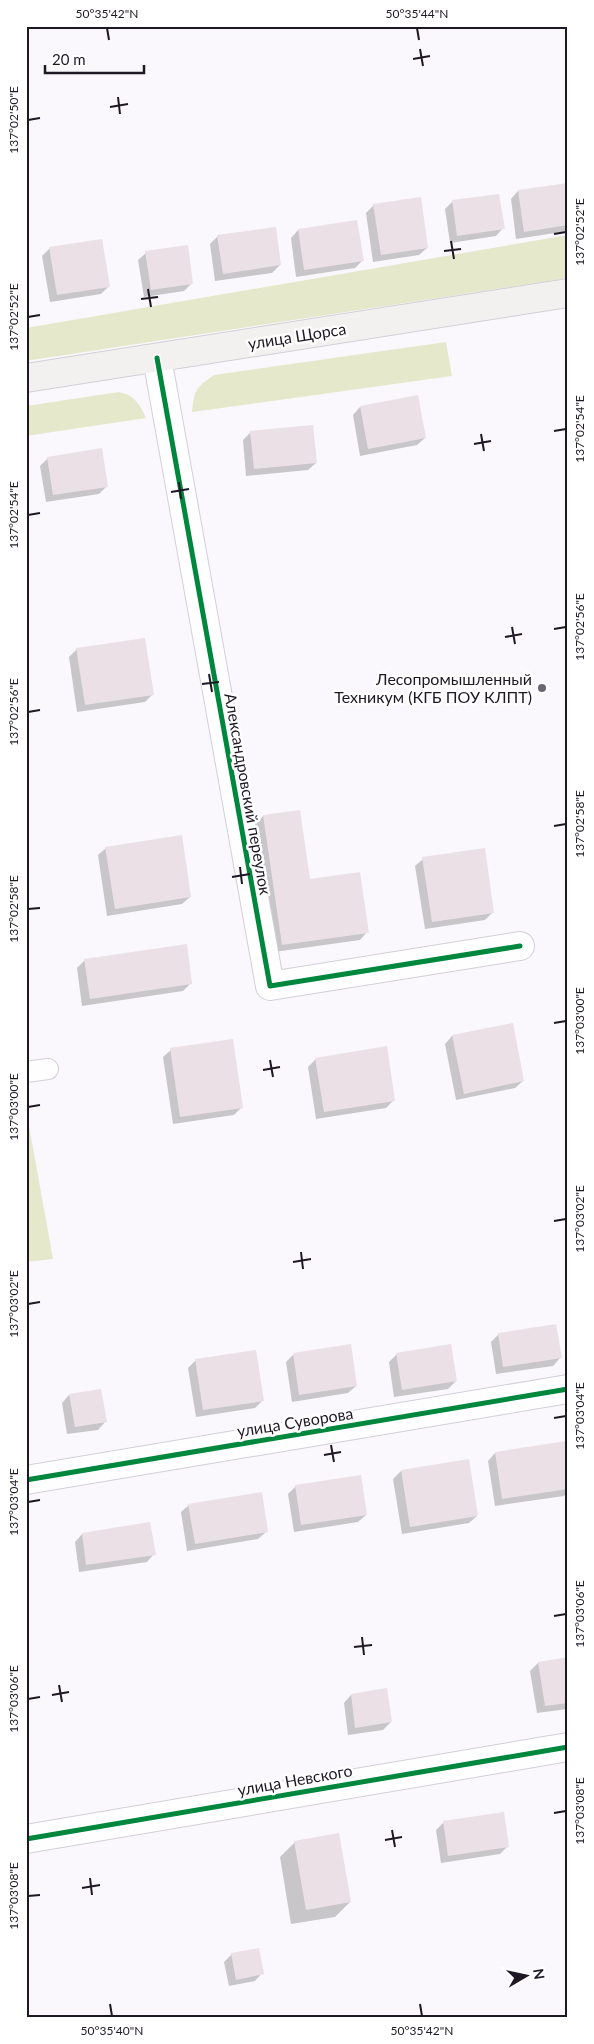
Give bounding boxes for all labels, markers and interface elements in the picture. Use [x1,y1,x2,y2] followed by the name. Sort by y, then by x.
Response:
[76,6,138,21] text: 50°35'42"N
[386,6,448,21] text: 50°35'44"N
[45,42,144,74] scale bar
[52,50,86,68] text: 20 m
[6,86,21,154] text: 137°02'50"E
[572,198,587,266] text: 137°02'52"E
[6,283,21,351] text: 137°02'52"E
[247,318,347,353] street label: улица Щорса
[572,395,587,463] text: 137°02'54"E
[6,481,21,549] text: 137°02'54"E
[572,593,587,661] text: 137°02'56"E
[334,669,532,706] place label: Лесопромышленный Техникум (КГБ ПОУ КЛПТ)
[6,678,21,746] text: 137°02'56"E
[536,682,548,694] marker: Лесопромышленный Техникум (КГБ ПОУ КЛПТ)
[221,692,276,897] street label: Александровский переулок
[572,790,587,858] text: 137°02'58"E
[6,875,21,943] text: 137°02'58"E
[572,987,587,1055] text: 137°03'00"E
[6,1073,21,1141] text: 137°03'00"E
[572,1185,587,1253] text: 137°03'02"E
[6,1270,21,1338] text: 137°03'02"E
[572,1382,587,1450] text: 137°03'04"E
[235,1403,354,1440] street label: улица Суворова
[6,1468,21,1536] text: 137°03'04"E
[572,1580,587,1648] text: 137°03'06"E
[6,1665,21,1733] text: 137°03'06"E
[236,1760,354,1799] street label: улица Невского
[572,1777,587,1845] text: 137°03'08"E
[6,1862,21,1930] text: 137°03'08"E
[502,1952,552,2002] north arrow
[530,1967,549,1981] text: N
[81,2023,143,2038] text: 50°35'40"N
[391,2023,453,2038] text: 50°35'42"N

